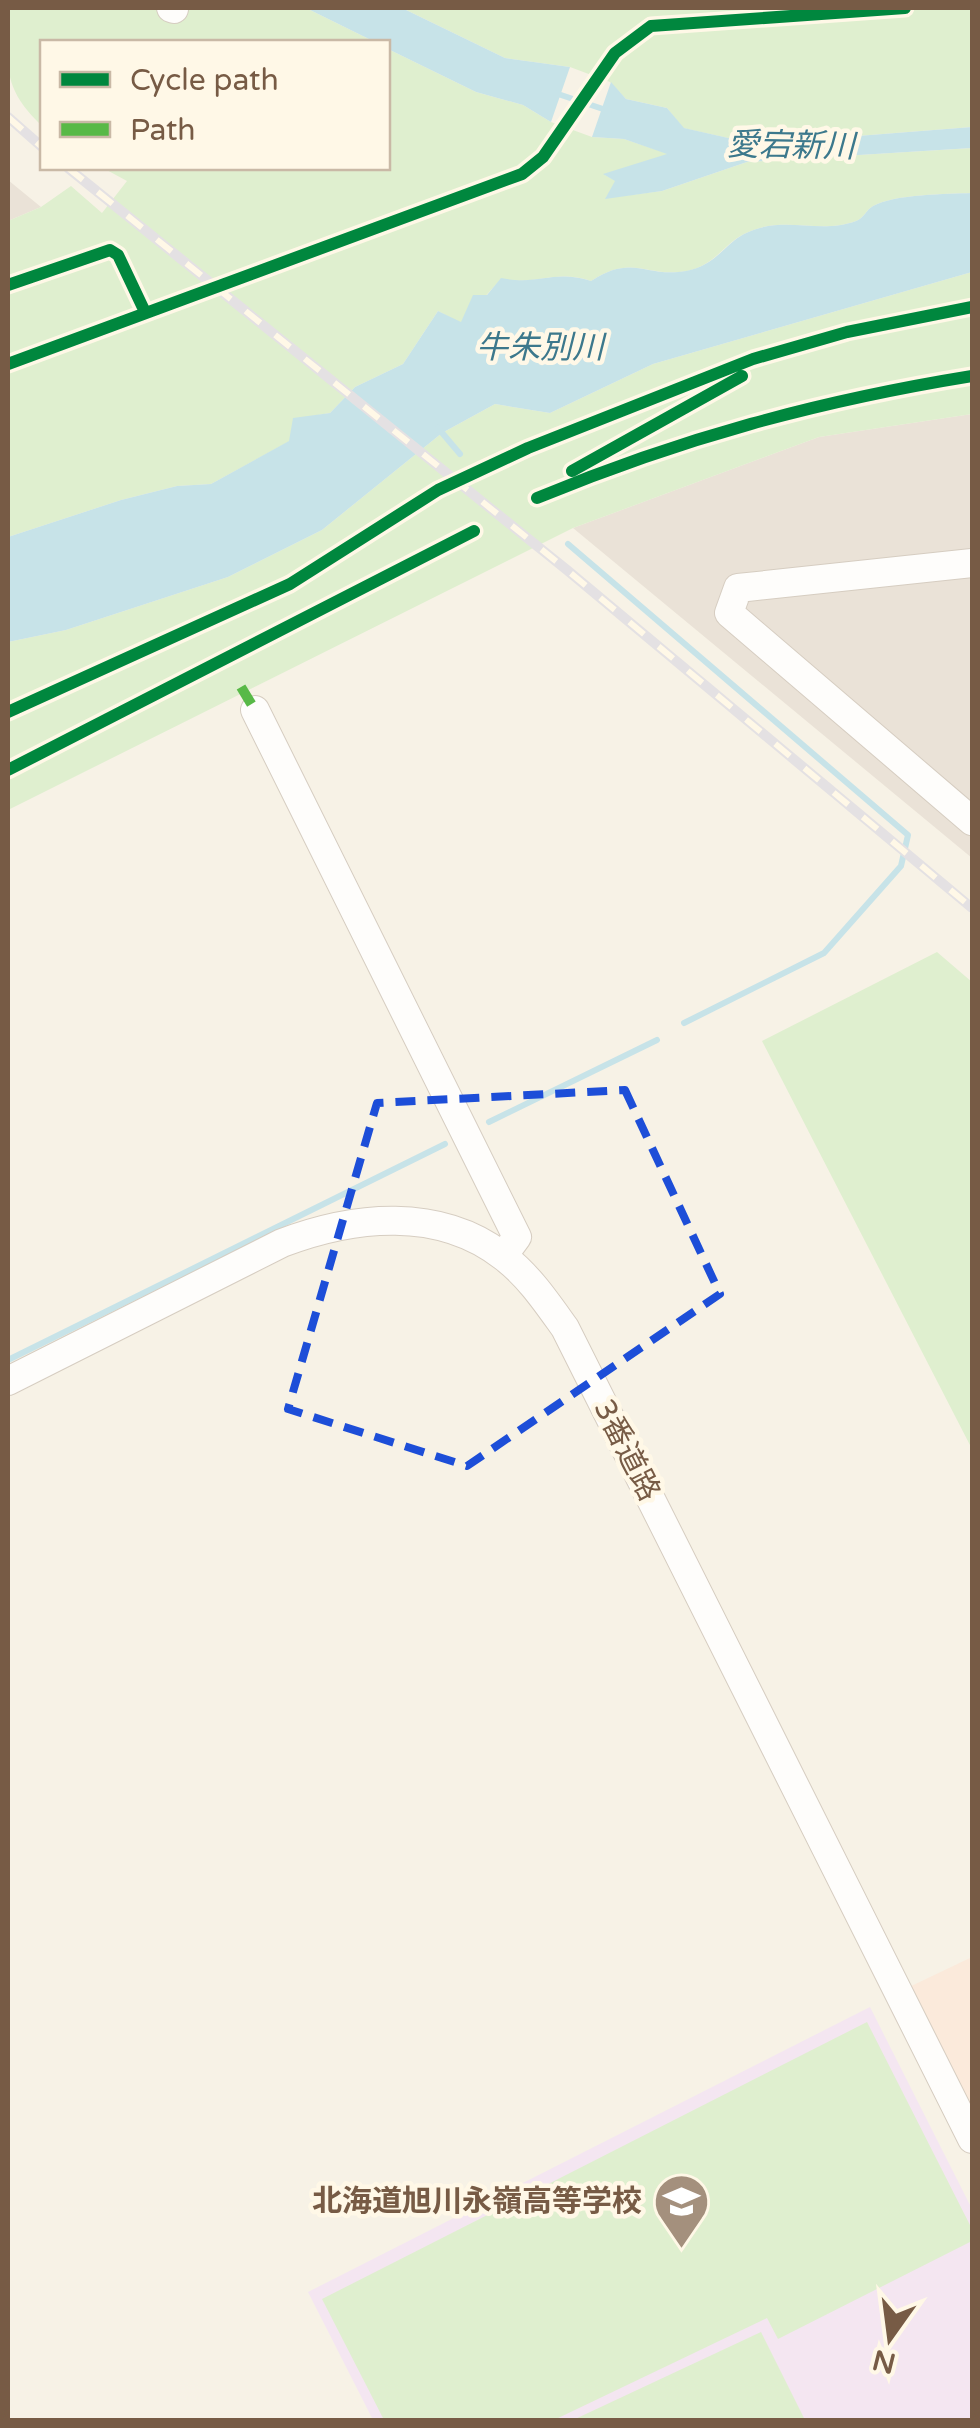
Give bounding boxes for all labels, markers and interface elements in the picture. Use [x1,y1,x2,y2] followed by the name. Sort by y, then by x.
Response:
[40,40,390,170] legend
[130,62,279,99] text: Cycle path
[130,112,196,149] text: Path
[727,126,858,166] water label: 愛宕新川
[476,329,607,367] water label: 牛朱別川
[585,1393,668,1507] street label: 3番道路
[651,2171,711,2250] school or university icon: 北海道旭川永嶺高等学校
[312,2183,642,2220] place label: 北海道旭川永嶺高等学校
[840,2288,940,2388] north arrow
[869,2342,899,2381] text: N

